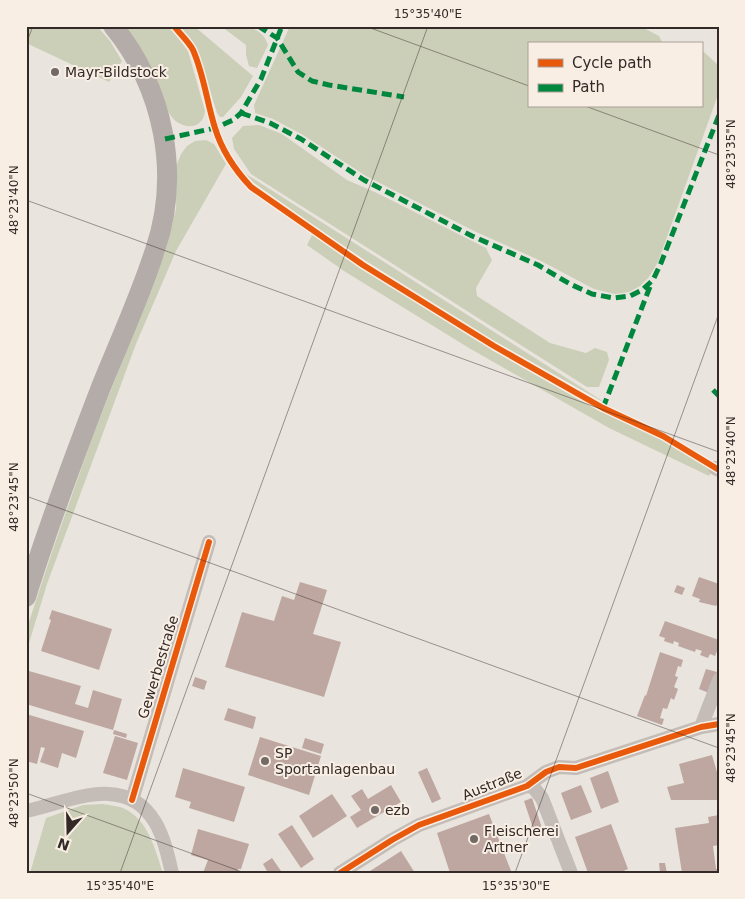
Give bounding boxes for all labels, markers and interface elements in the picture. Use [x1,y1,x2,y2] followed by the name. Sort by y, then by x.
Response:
[394,7,462,21] text: 15°35'40"E
[528,42,702,108] legend
[572,54,652,72] text: Cycle path
[65,64,168,80] place label: Mayr-Bildstock
[49,66,61,78] marker: Mayr-Bildstock
[572,78,605,96] text: Path
[724,119,738,189] text: 48°23'35"N
[7,165,21,235] text: 48°23'40"N
[724,416,738,486] text: 48°23'40"N
[7,462,21,532] text: 48°23'45"N
[135,613,181,721] street label: Gewerbestraße
[724,713,738,783] text: 48°23'45"N
[275,745,395,777] place label: SP Sportanlagenbau
[259,755,271,767] marker: SP Sportanlagenbau
[7,758,21,828] text: 48°23'50"N
[460,765,524,803] street label: Austraße
[385,802,410,818] place label: ezb
[369,804,381,816] marker: ezb
[42,806,92,856] north arrow
[484,823,559,855] place label: Fleischerei Artner
[468,833,480,845] marker: Fleischerei Artner
[55,835,72,854] text: N
[86,879,154,893] text: 15°35'40"E
[482,879,550,893] text: 15°35'30"E

